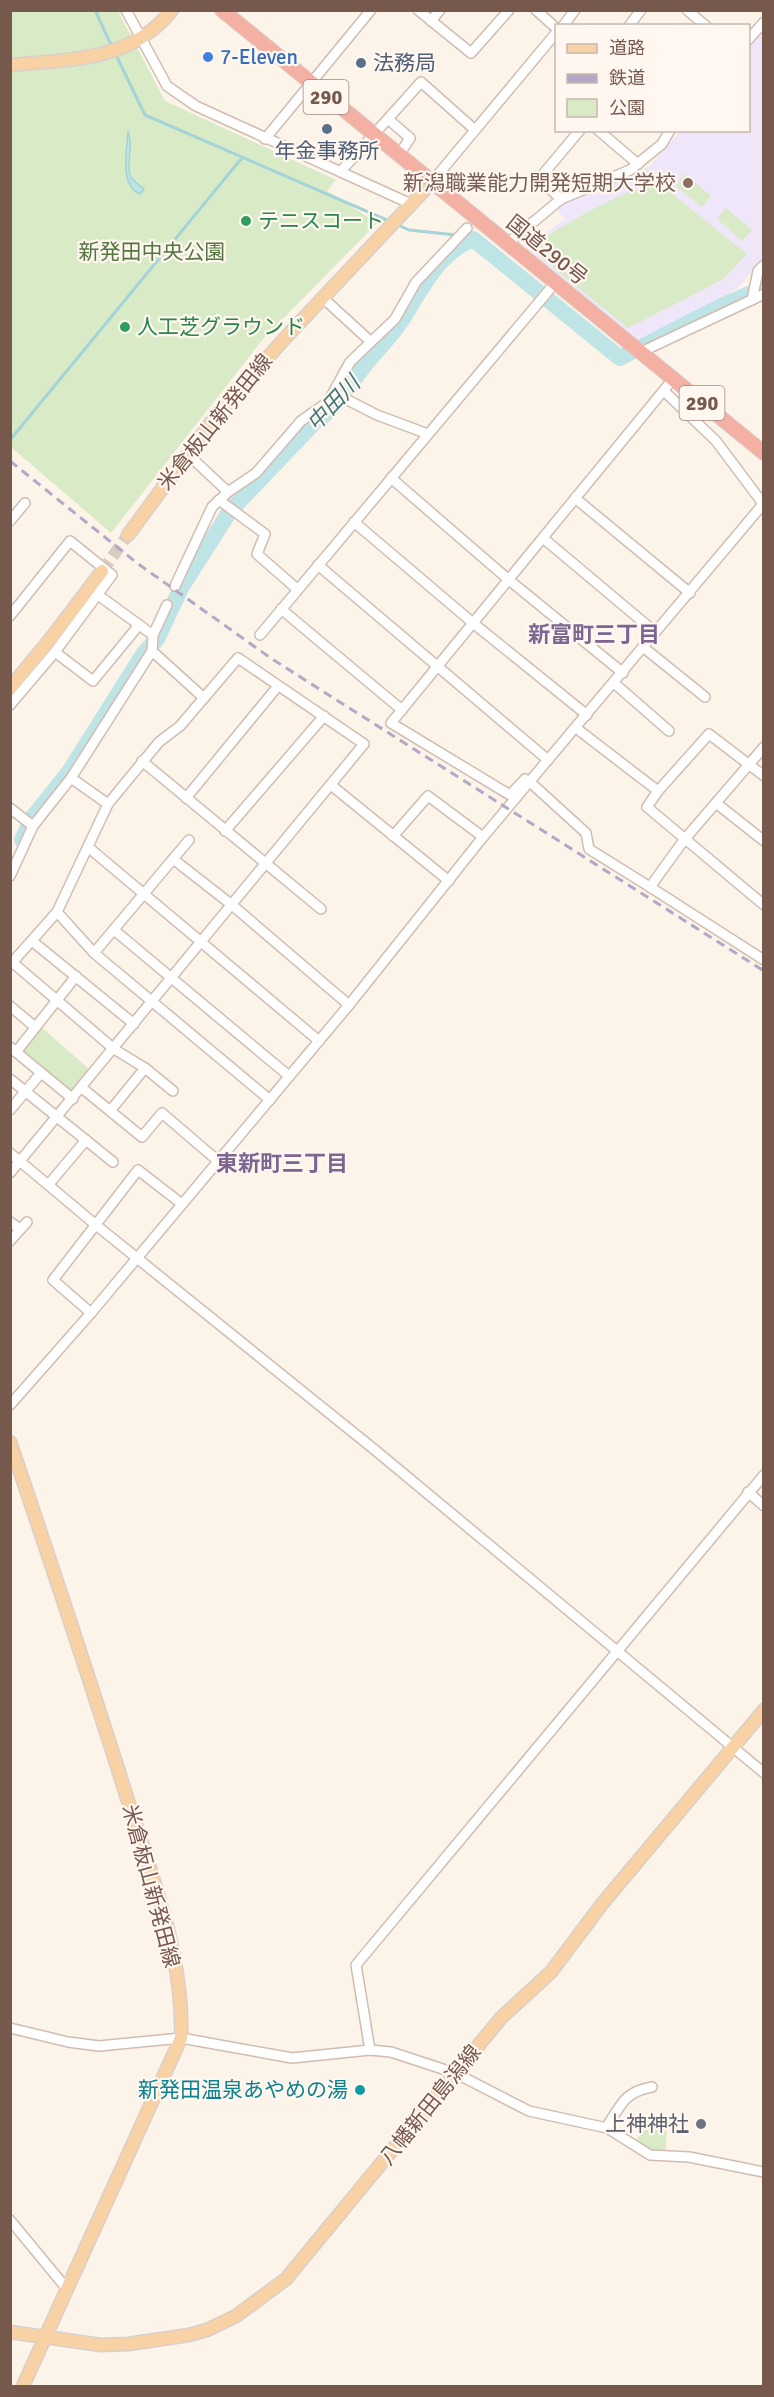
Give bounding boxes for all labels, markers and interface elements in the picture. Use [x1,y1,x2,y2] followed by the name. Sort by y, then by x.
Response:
[555,24,750,132] legend
[609,37,645,59] text: 道路
[220,44,298,70] place label: 7-Eleven
[201,50,215,64] marker: 7-Eleven
[373,50,436,76] place label: 法務局
[354,56,368,70] marker: 法務局
[609,67,645,89] text: 鉄道
[304,80,348,114] road number: 290
[609,97,645,119] text: 公園
[320,122,334,136] marker: 年金事務所
[275,138,380,164] place label: 年金事務所
[403,170,676,196] place label: 新潟職業能力開発短期大学校
[681,176,695,190] marker: 新潟職業能力開発短期大学校
[258,208,384,234] place label: テニスコート
[501,209,593,291] street label: 国道290号
[239,214,253,228] marker: テニスコート
[79,239,226,265] park label: 新発田中央公園
[137,314,305,340] place label: 人工芝グラウンド
[118,320,132,334] marker: 人工芝グラウンド
[152,349,278,495] street label: 米倉板山新発田線
[301,369,367,437] water label: 中田川
[680,386,724,420] road number: 290
[528,621,660,648] district label: 新富町三丁目
[216,1150,348,1177] district label: 東新町三丁目
[117,1801,185,1971] street label: 米倉板山新発田線
[374,2040,486,2170] street label: 八幡新田島潟線
[138,2077,348,2103] place label: 新発田温泉あやめの湯
[353,2083,367,2097] marker: 新発田温泉あやめの湯
[605,2111,689,2137] place label: 上神神社
[694,2117,708,2131] marker: 上神神社

